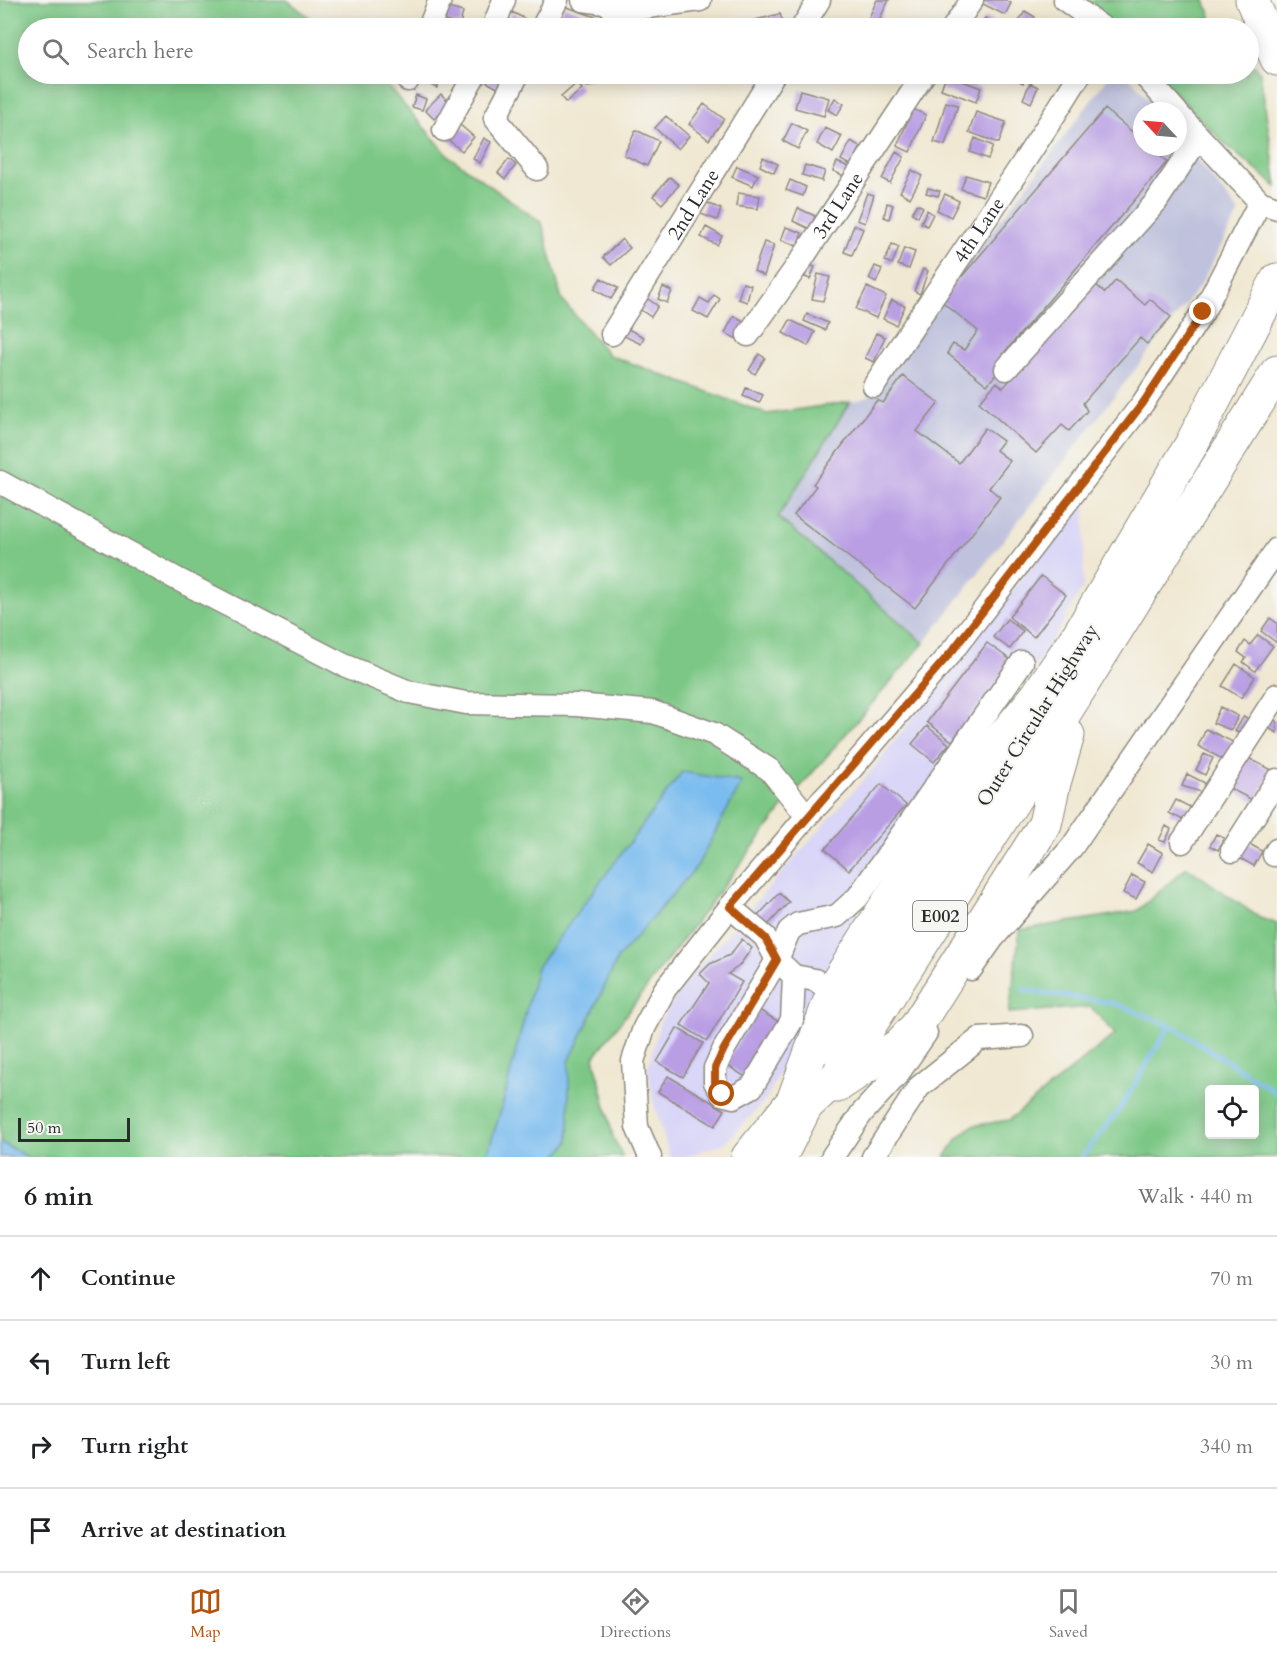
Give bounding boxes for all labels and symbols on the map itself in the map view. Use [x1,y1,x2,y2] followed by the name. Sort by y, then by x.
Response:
[1133,102,1187,156] north arrow
[661,164,726,245] street label: 2nd Lane
[806,167,870,244] street label: 3rd Lane
[947,192,1011,268] street label: 4th Lane
[1189,298,1215,324] route end
[970,618,1105,812] street label: Outer Circular Highway
[913,901,967,931] road number: E002
[708,1080,734,1106] route start
[18,1115,130,1142] scale bar

